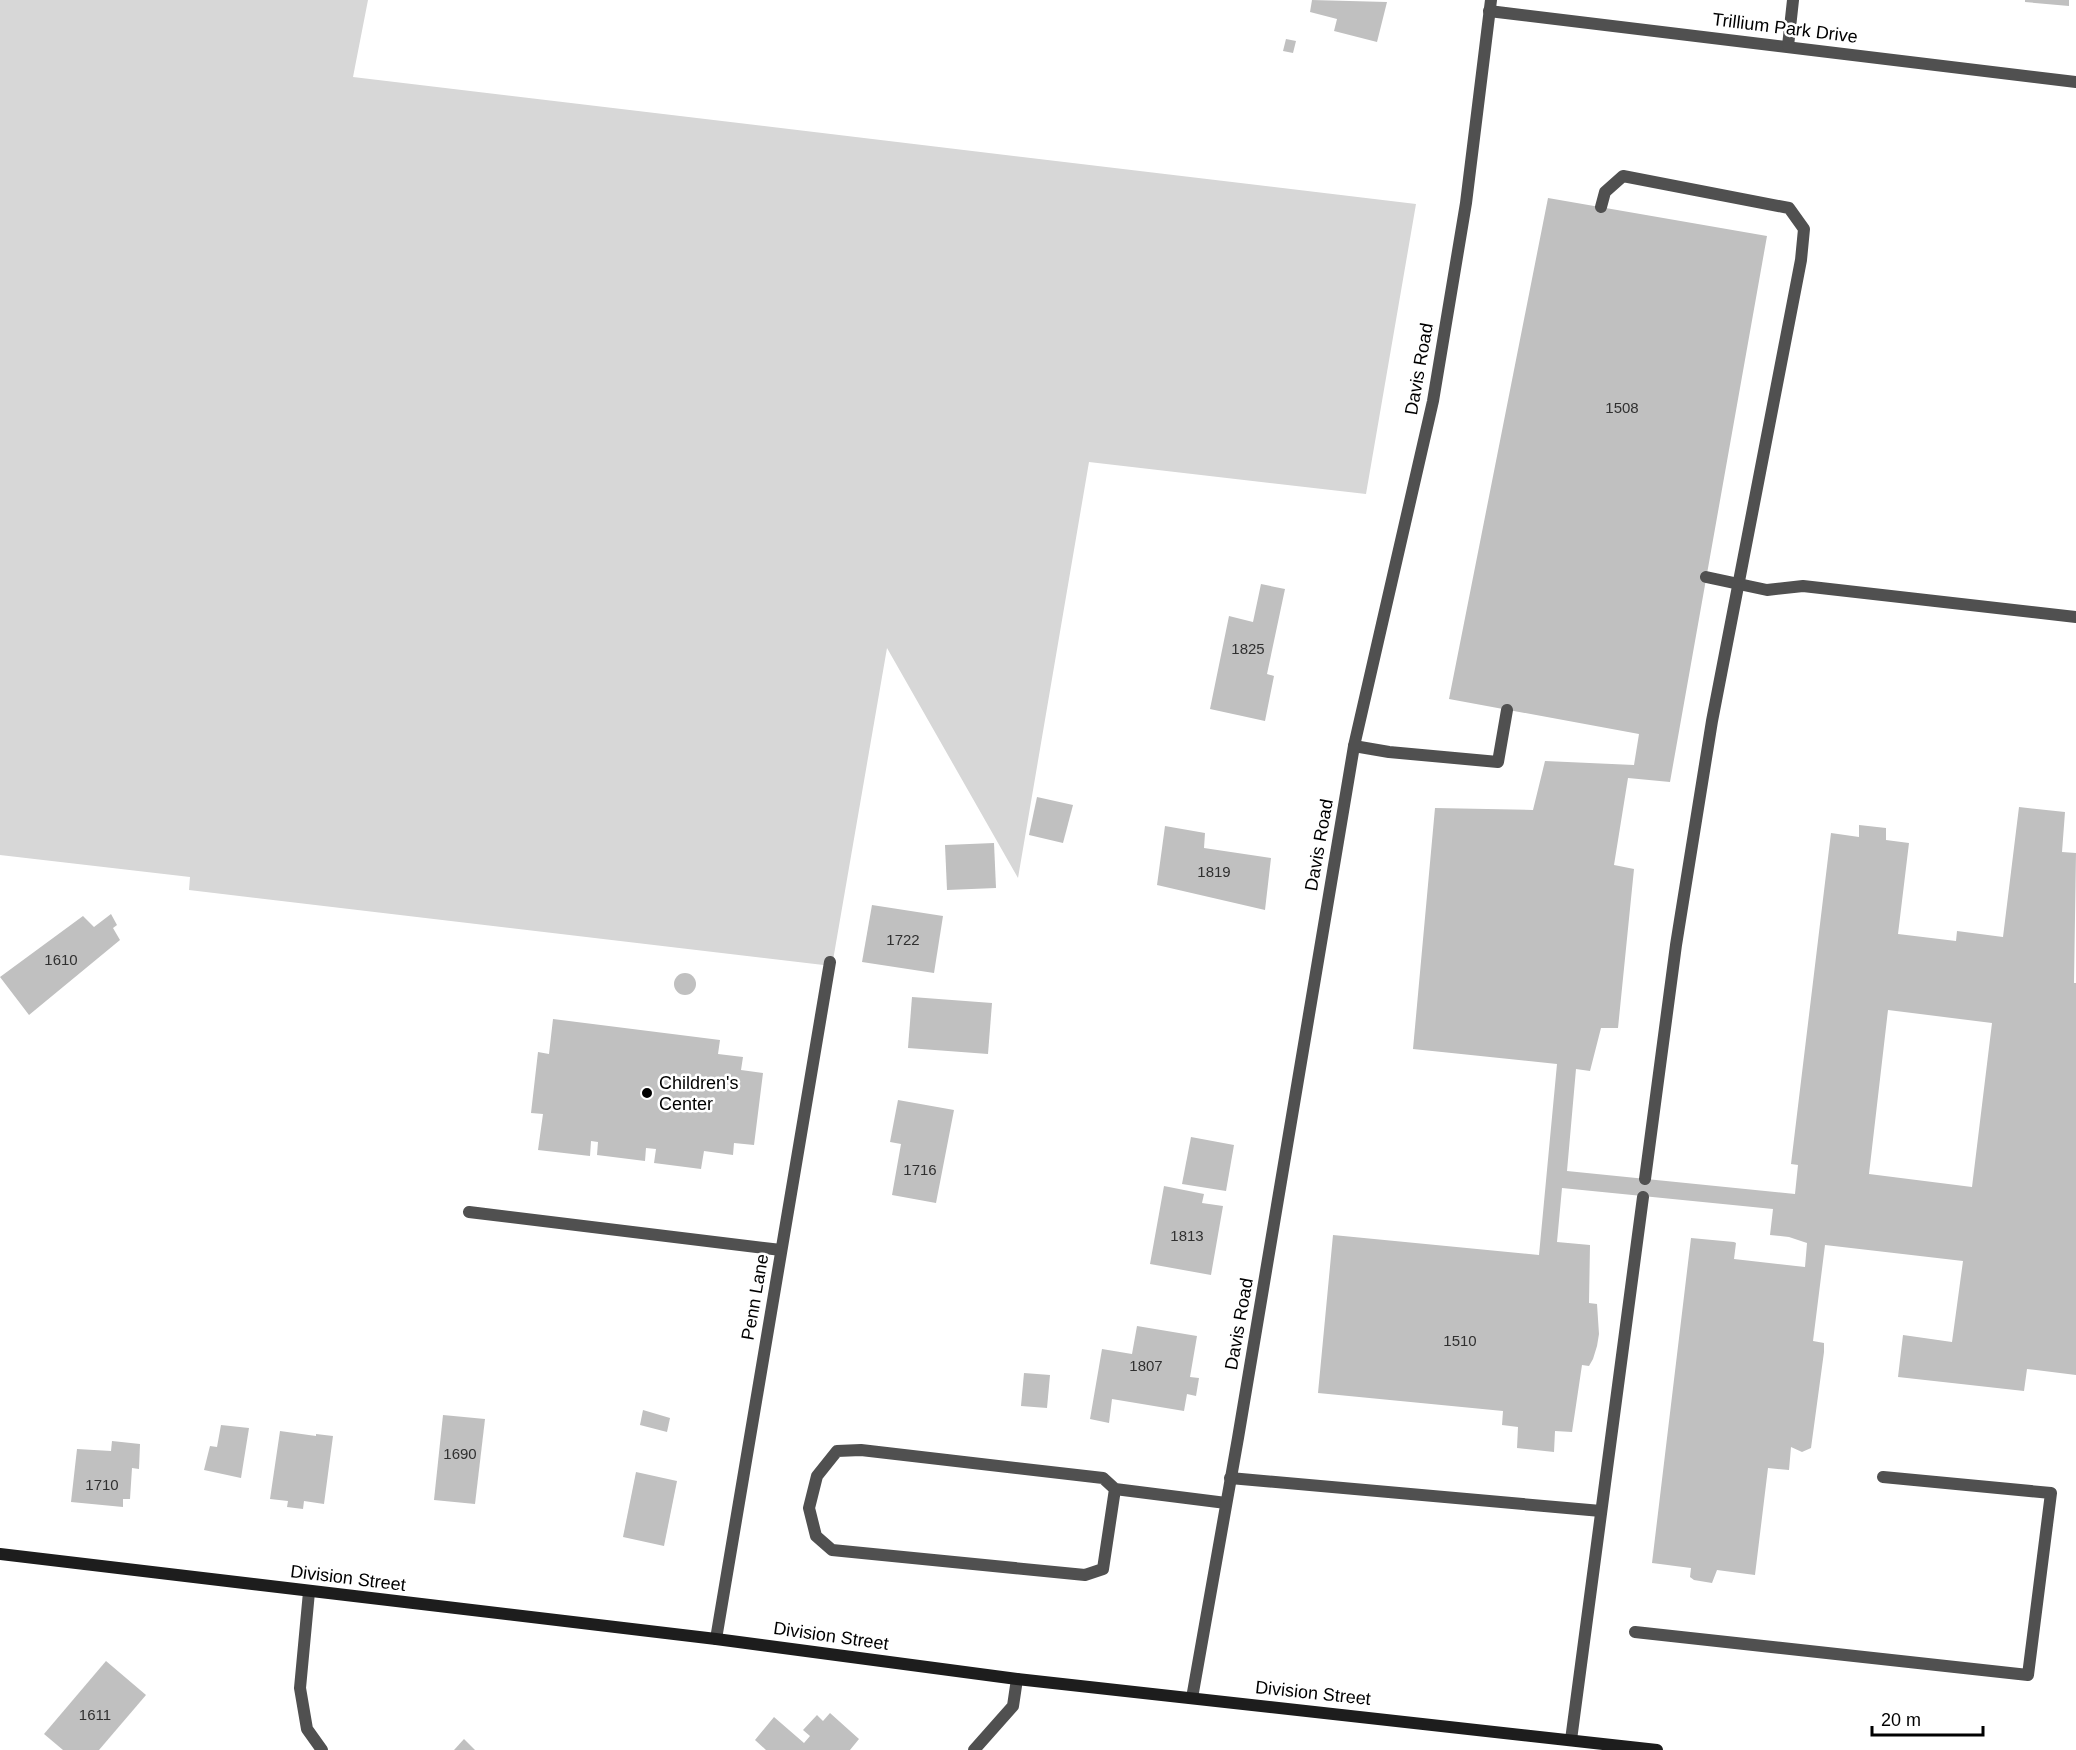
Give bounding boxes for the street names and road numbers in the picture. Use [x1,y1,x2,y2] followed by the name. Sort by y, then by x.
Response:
[1711,9,1859,47] street label: Trillium Park Drive
[1401,321,1437,417] street label: Davis Road
[1301,797,1337,893] street label: Davis Road
[738,1252,772,1342] street label: Penn Lane
[1221,1276,1257,1372] street label: Davis Road
[289,1561,407,1595] street label: Division Street
[772,1618,890,1654] street label: Division Street
[1254,1677,1372,1709] street label: Division Street

